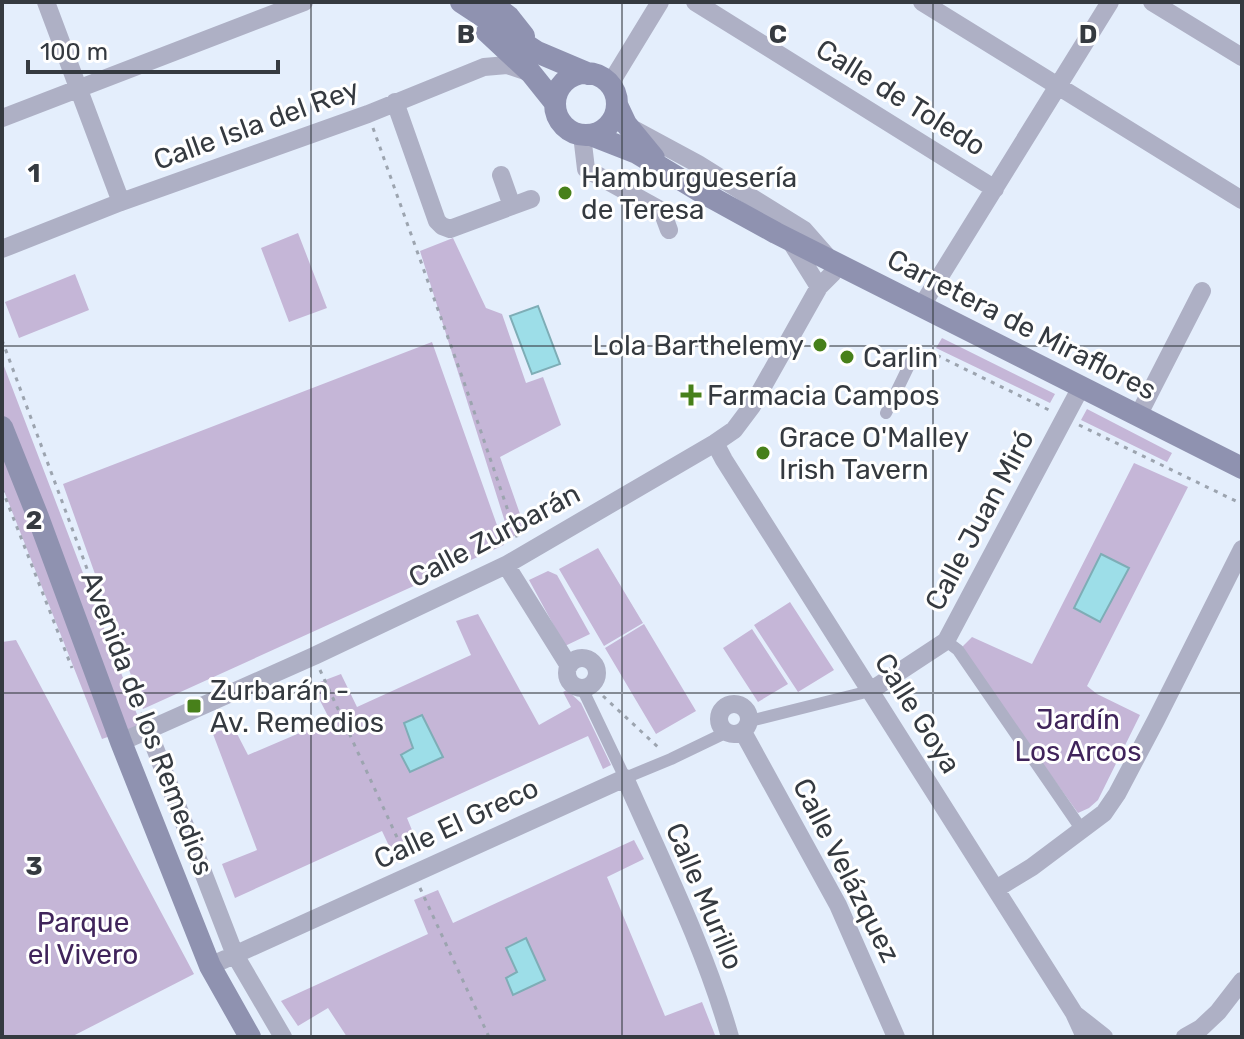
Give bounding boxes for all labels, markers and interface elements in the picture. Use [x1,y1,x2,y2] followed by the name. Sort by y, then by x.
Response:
[457,19,475,50] text: B
[769,19,787,50] text: C
[1079,19,1097,50] text: D
[28,24,278,74] scale bar
[810,32,992,163] street label: Calle de Toledo
[40,38,108,66] text: 100 m
[149,72,363,177] street label: Calle Isla del Rey
[28,158,40,189] text: 1
[581,161,797,226] place label: Hamburguesería de Teresa
[556,184,574,202] marker: Hamburguesería de Teresa
[882,242,1162,407] street label: Carretera de Miraflores
[592,329,804,362] place label: Lola Barthelemy
[811,336,829,354] marker: Lola Barthelemy
[863,341,938,374] place label: Carlin
[838,348,856,366] marker: Carlin
[707,379,940,412] place label: Farmacia Campos
[682,386,700,404] marker: Farmacia Campos
[779,421,969,486] place label: Grace O'Malley Irish Tavern
[918,424,1041,616] street label: Calle Juan Miró
[754,444,772,462] marker: Grace O'Malley Irish Tavern
[403,476,585,594] street label: Calle Zurbarán
[26,505,42,536] text: 2
[74,567,221,880] street label: Avenida de los Remedios
[868,647,967,779] street label: Calle Goya
[210,674,384,739] place label: Zurbarán - Av. Remedios
[185,697,203,715] marker: Zurbarán - Av. Remedios
[1015,703,1141,768] park label: Jardín Los Arcos
[369,771,544,876] street label: Calle El Greco
[786,773,907,968] street label: Calle Velázquez
[659,818,750,975] street label: Calle Murillo
[25,851,43,882] text: 3
[28,906,138,971] park label: Parque el Vivero

